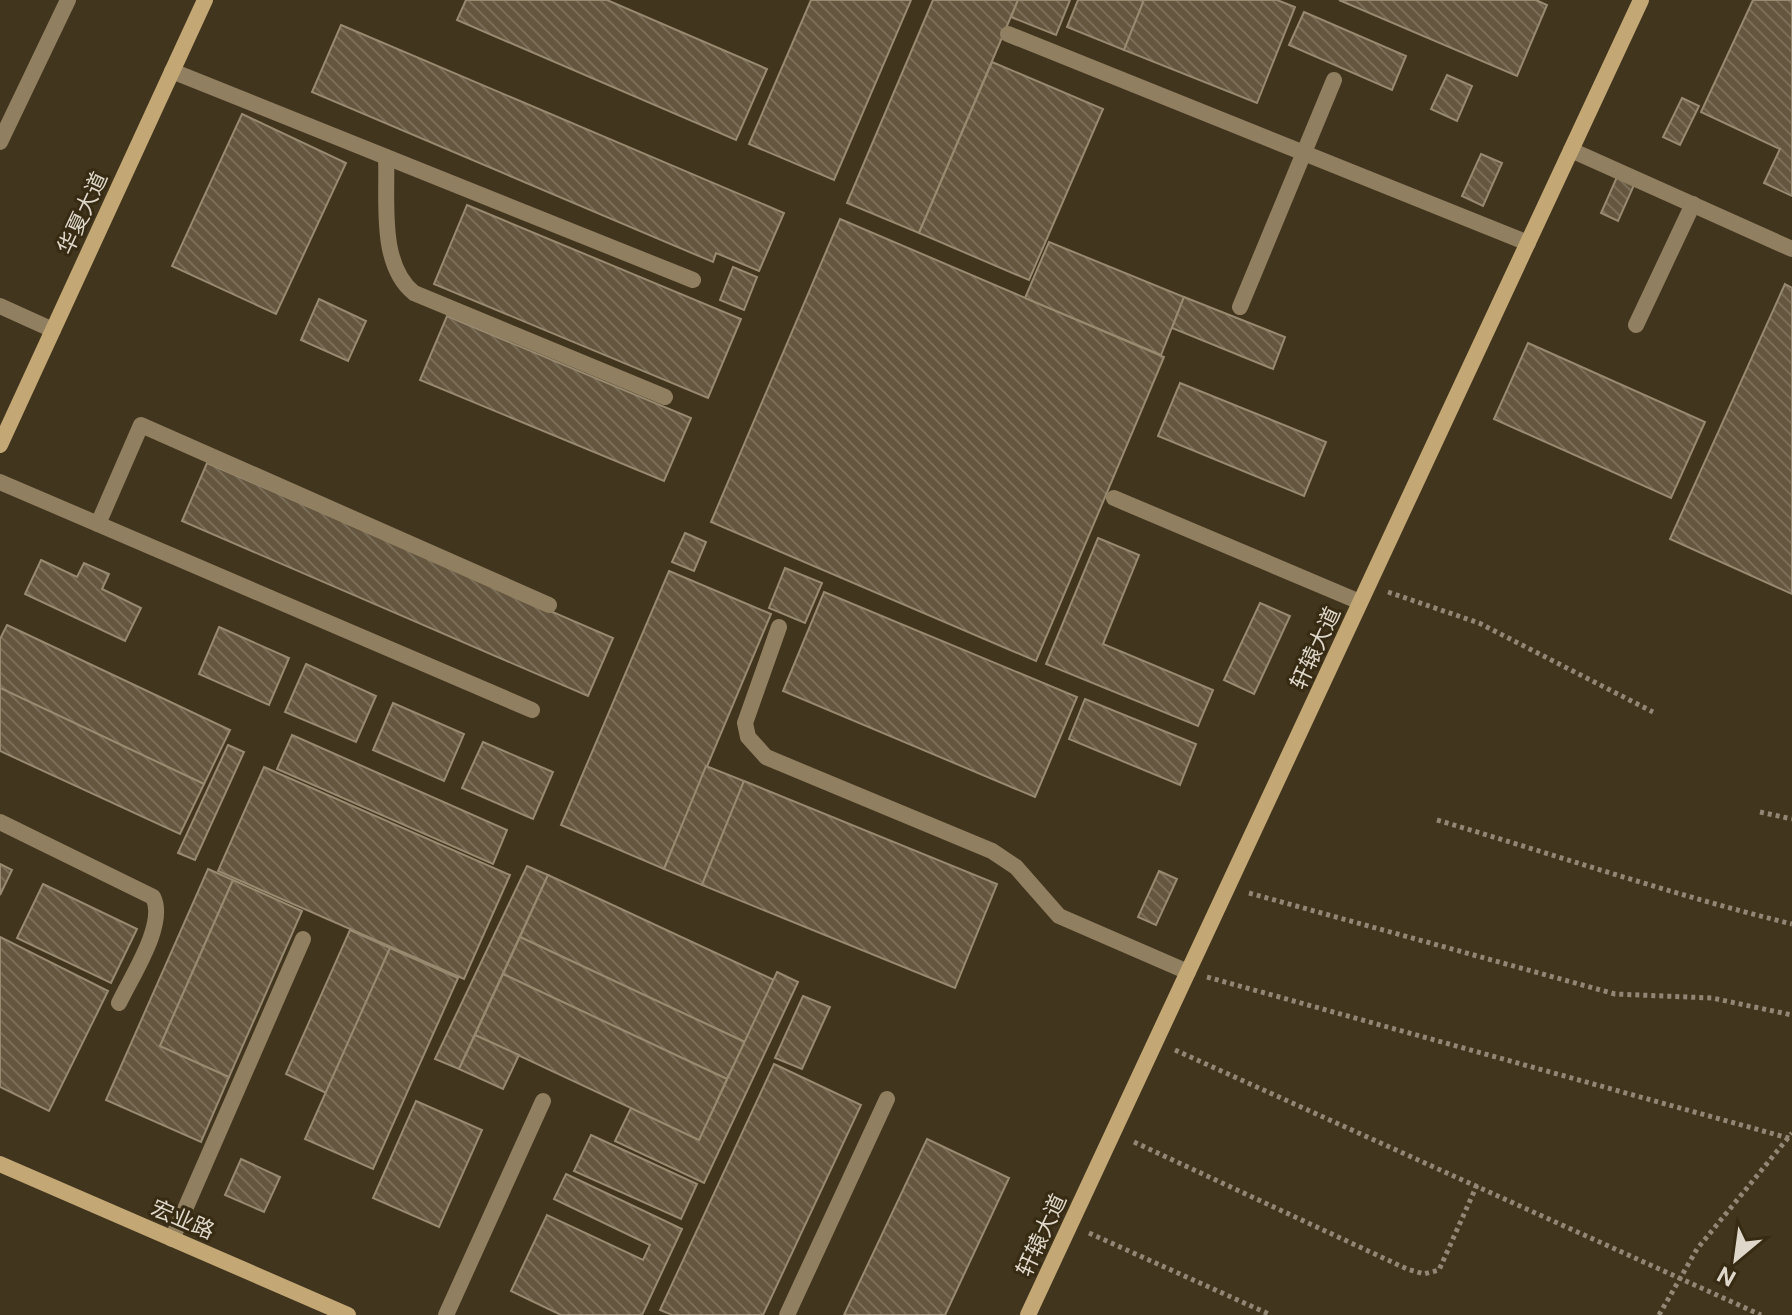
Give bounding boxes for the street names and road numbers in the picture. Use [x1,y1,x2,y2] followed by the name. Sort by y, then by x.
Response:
[52,168,112,258] street label: 华夏大道
[1285,603,1345,693] street label: 轩辕大道
[1011,1190,1071,1280] street label: 轩辕大道
[148,1194,218,1244] street label: 宏业路

